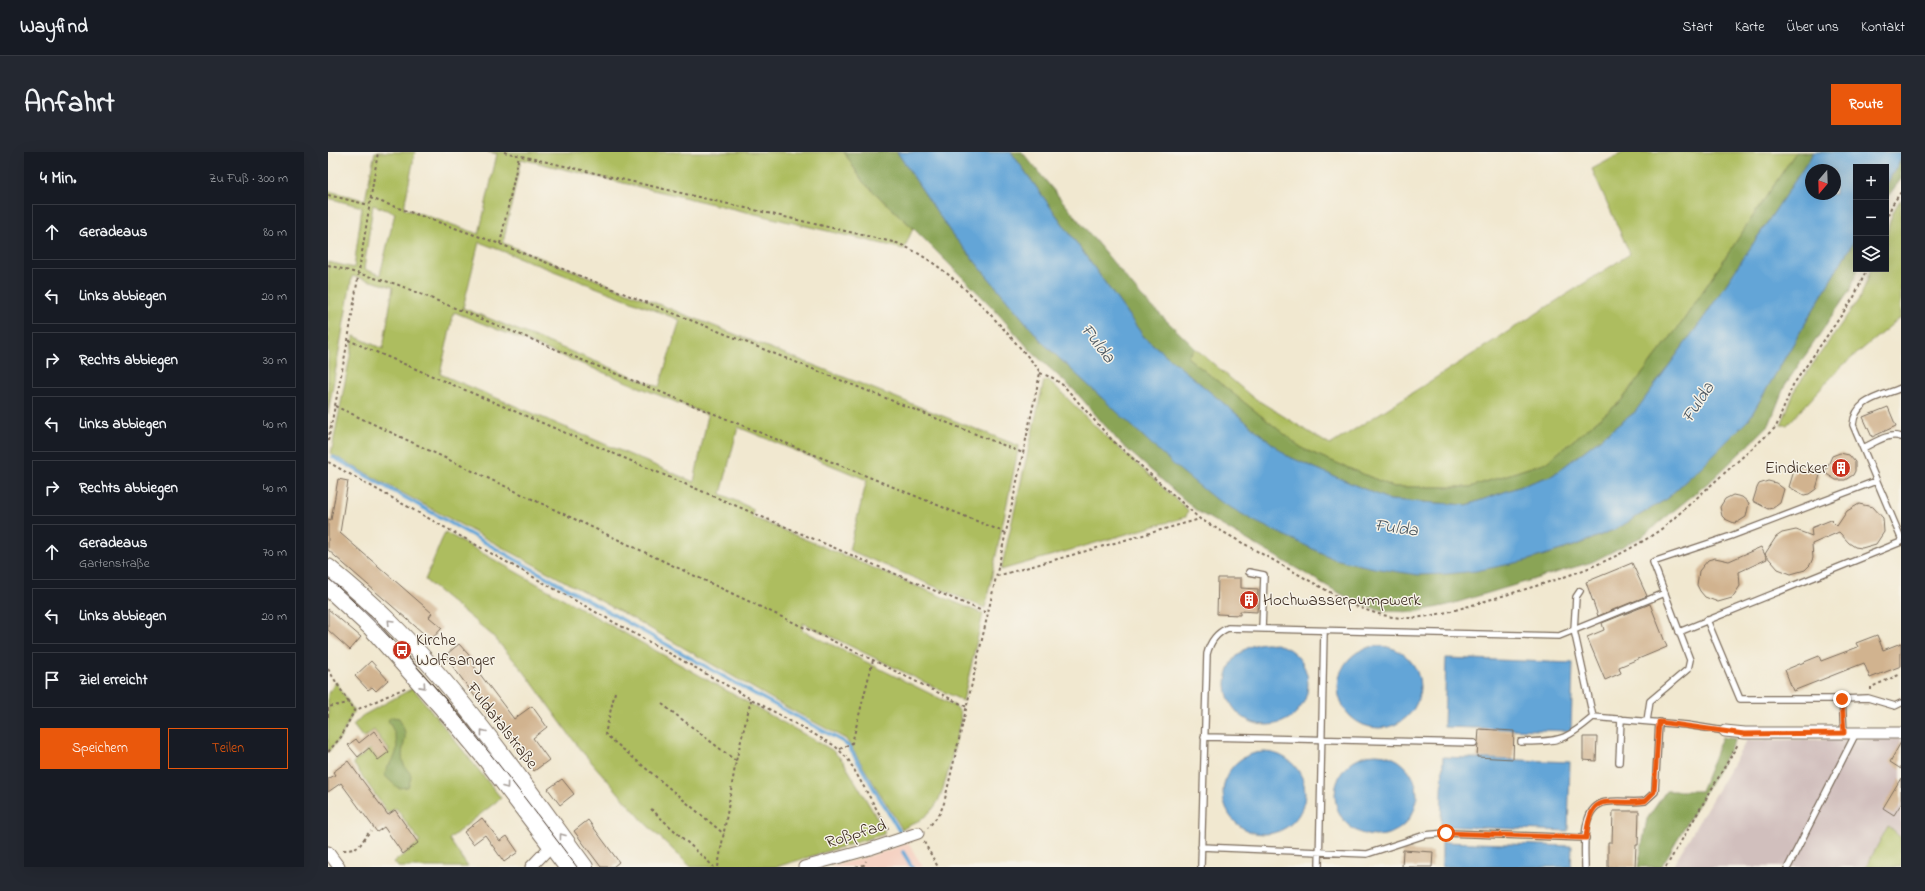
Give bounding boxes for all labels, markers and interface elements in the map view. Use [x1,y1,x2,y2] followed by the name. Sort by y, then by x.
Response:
[20,14,88,41] text: Wayfind
[1683,17,1713,38] text: Start
[1735,17,1765,38] text: Karte
[1787,17,1839,38] text: Über uns
[1861,17,1905,38] text: Kontakt
[24,84,115,125] text: Anfahrt
[1831,84,1901,125] button: Route
[1805,164,1841,200] north arrow
[1853,164,1889,272] map controls
[1853,164,1889,200] button: +
[40,166,76,191] text: 4 Min.
[209,169,288,188] text: Zu Fuß · 300 m
[1853,200,1889,236] button: −
[41,221,63,243] icon: ahead
[79,221,147,243] text: Geradeaus
[263,223,287,242] text: 80 m
[1853,236,1889,272] button: layers
[41,285,63,307] icon: left
[79,285,166,307] text: Links abbiegen
[262,287,287,306] text: 20 m
[1073,319,1121,369] water label: Fulda
[41,349,63,371] icon: right
[79,349,178,371] text: Rechts abbiegen
[263,351,287,370] text: 30 m
[1676,377,1722,428] water label: Fulda
[41,413,63,435] icon: left
[79,413,166,435] text: Links abbiegen
[263,415,287,434] text: 40 m
[1765,456,1828,481] place label: Eindicker
[1830,457,1852,479] building icon: Eindicker
[41,477,63,499] icon: right
[79,477,178,499] text: Rechts abbiegen
[263,479,287,498] text: 40 m
[1373,513,1419,545] water label: Fulda
[79,532,147,554] text: Geradeaus
[41,541,63,563] icon: ahead
[263,543,287,562] text: 70 m
[79,554,149,573] text: Gartenstraße
[1263,588,1421,613] place label: Hochwasserpumpwerk
[1238,589,1260,611] building icon: Hochwasserpumpwerk
[41,605,63,627] icon: left
[79,605,166,627] text: Links abbiegen
[262,607,287,626] text: 20 m
[388,619,395,627] one-way arrow
[416,628,496,675] place label: Kirche Wolfsanger
[391,639,413,661] bus stop icon: Kirche Wolfsanger
[41,669,63,691] icon: arrive
[79,669,147,691] text: Ziel erreicht
[459,676,544,775] street label: Fuldatalstraße
[418,682,425,689] one-way arrow
[1833,690,1851,708] route end
[40,728,160,769] button: Speichern
[168,728,288,769] button: Teilen
[481,730,488,737] one-way arrow
[502,782,509,789] one-way arrow
[822,813,890,855] street label: Roßpfad
[1437,824,1455,842] route start
[560,833,567,840] one-way arrow

